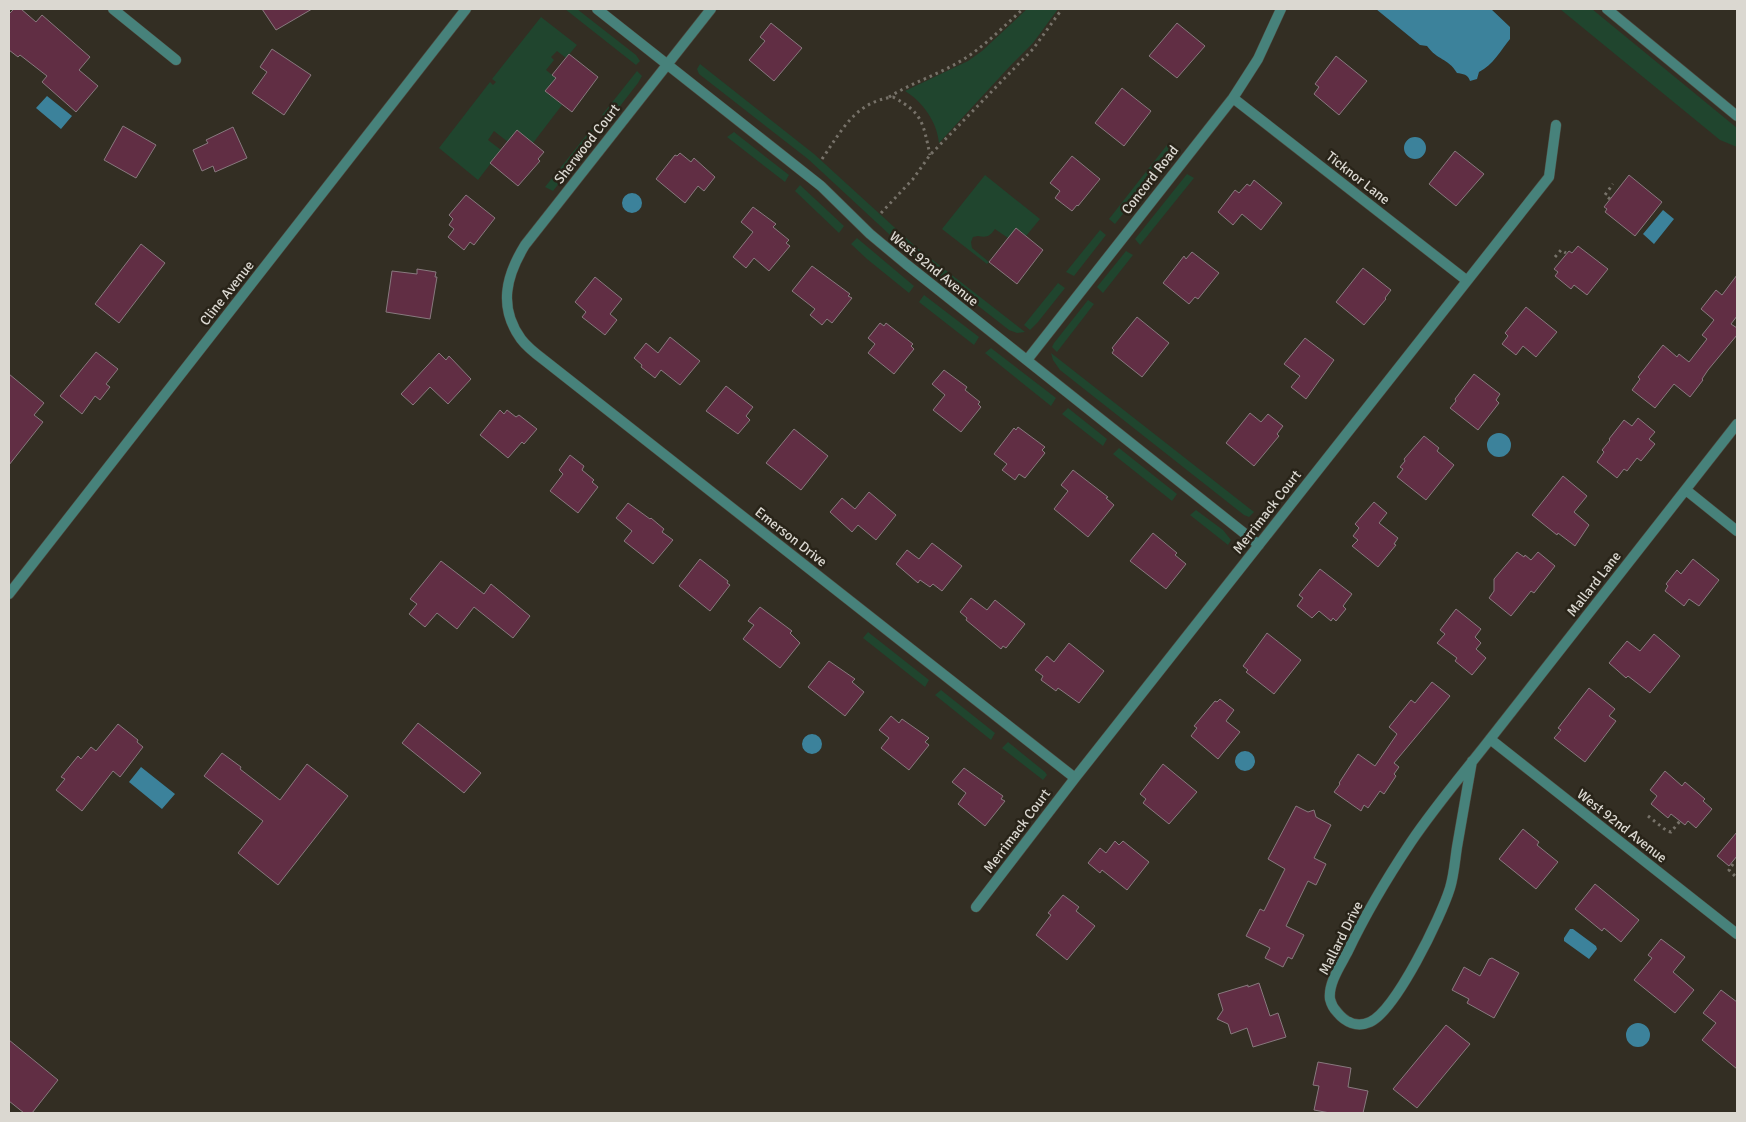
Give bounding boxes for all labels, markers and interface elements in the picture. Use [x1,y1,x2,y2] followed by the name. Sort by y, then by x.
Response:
[551,101,623,187] street label: Sherwood Court
[1118,142,1182,218] street label: Concord Road
[1323,148,1393,208] street label: Ticknor Lane
[886,228,982,310] street label: West 92nd Avenue
[196,257,258,329] street label: Cline Avenue
[1229,467,1305,557] street label: Merrimack Court
[752,504,830,570] street label: Emerson Drive
[1563,548,1625,620] street label: Mallard Lane
[980,785,1054,877] street label: Merrimack Court
[1574,786,1670,866] street label: West 92nd Avenue
[1315,898,1367,978] street label: Mallard Drive

